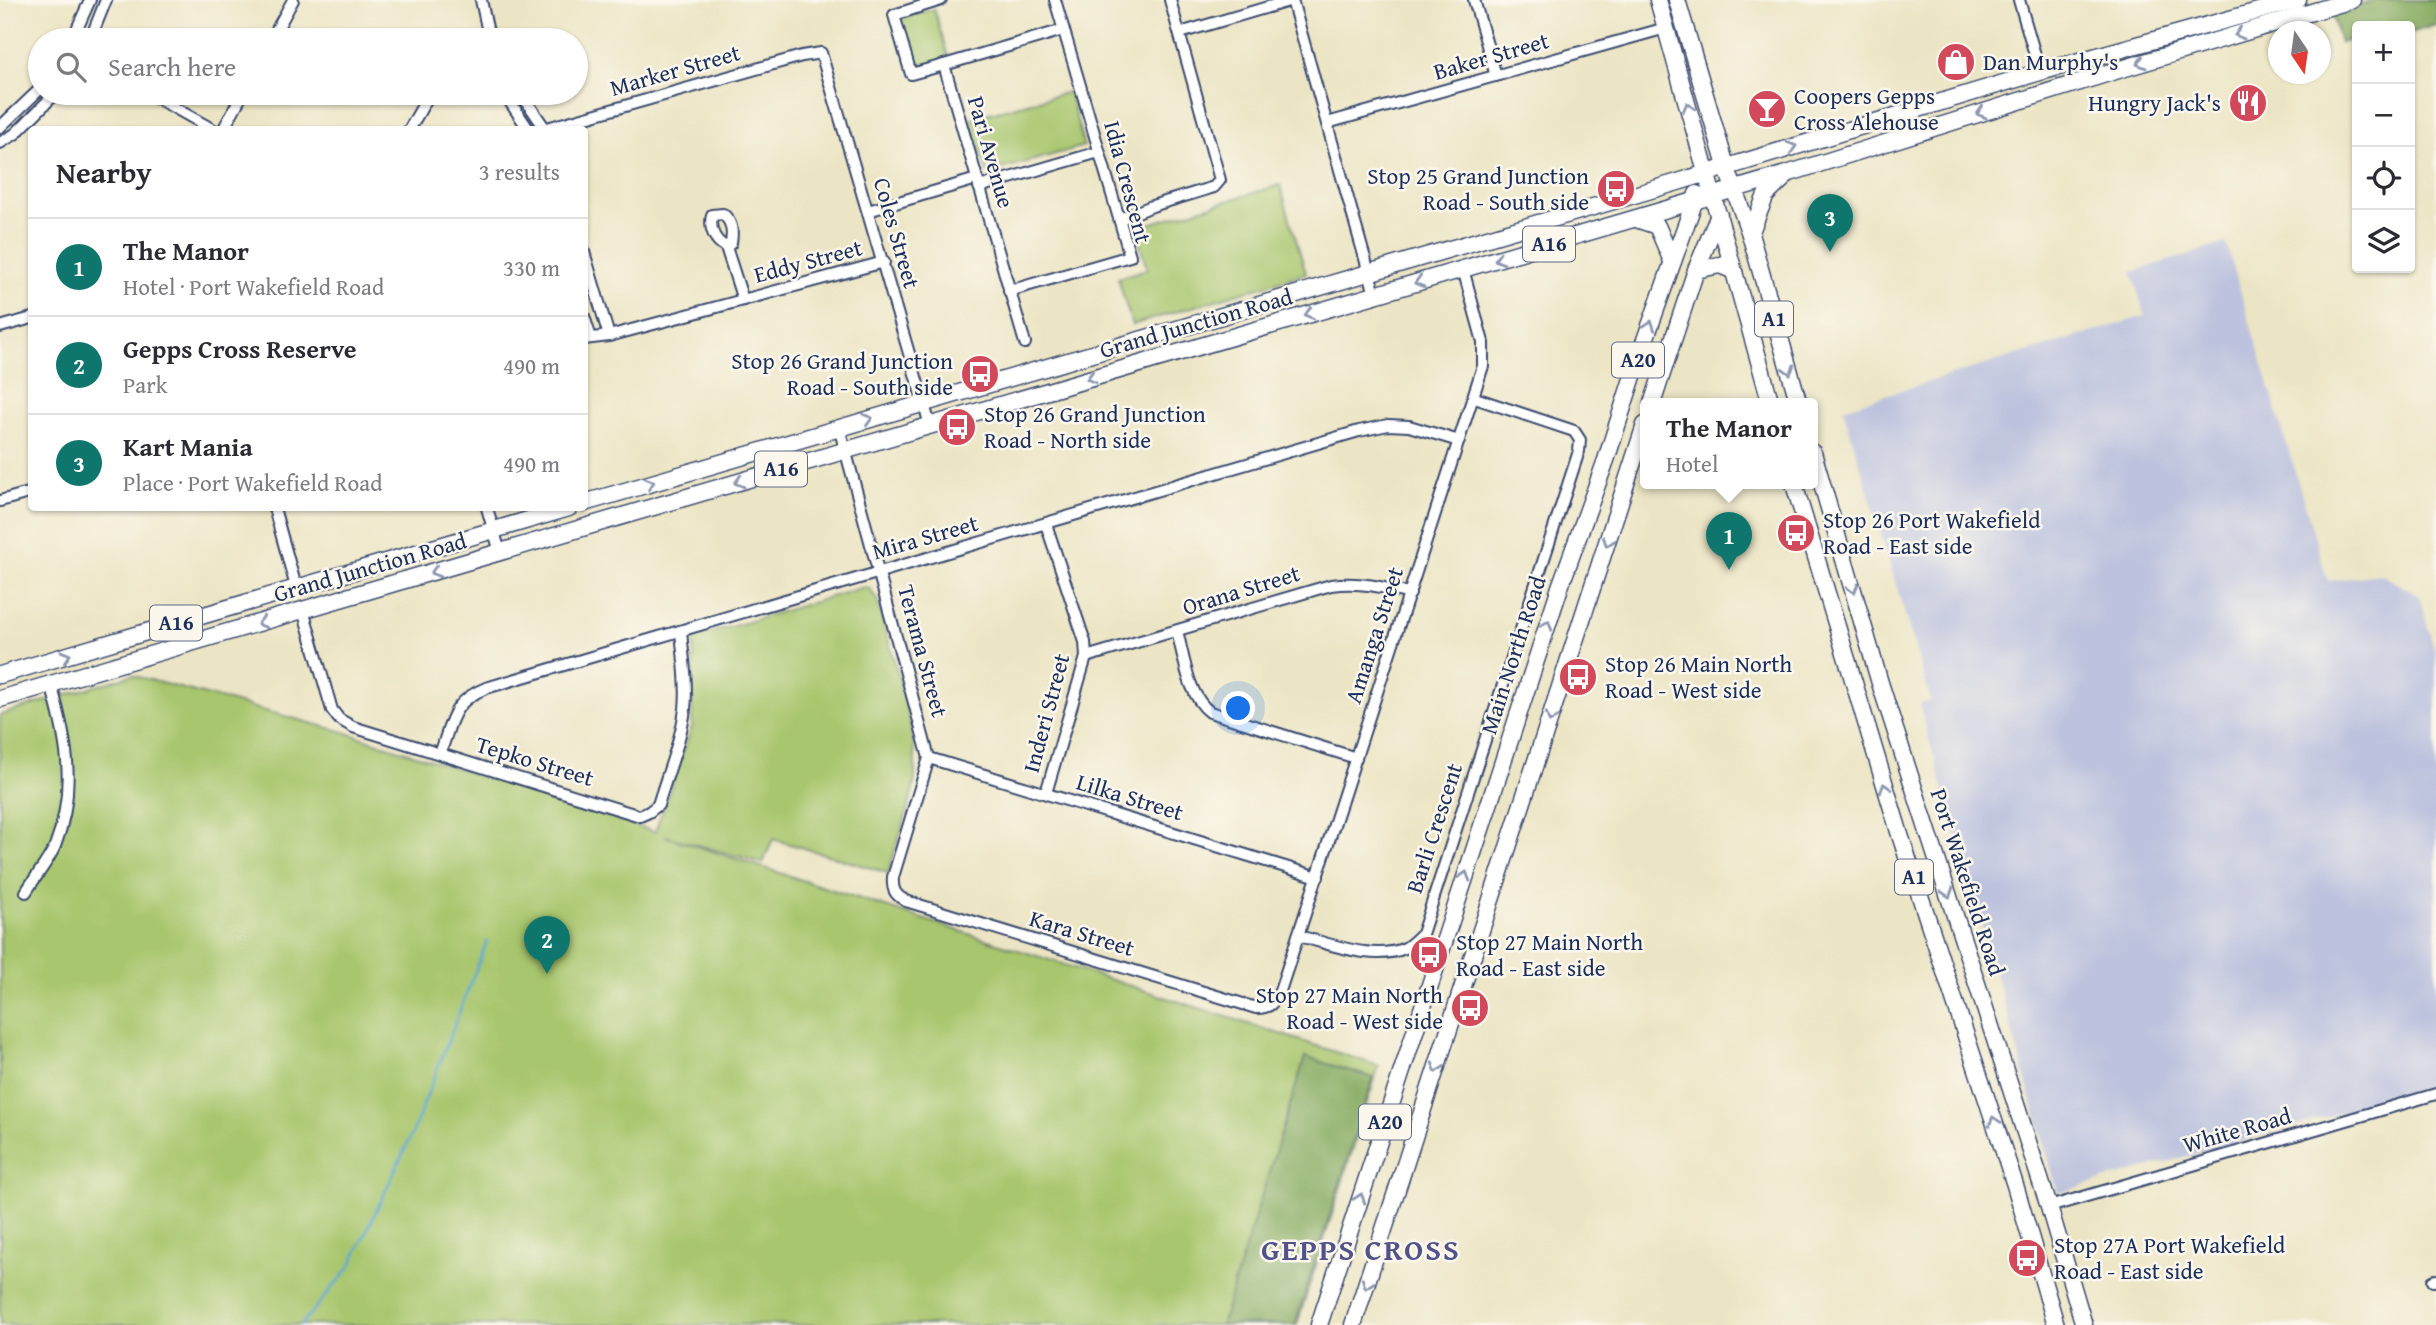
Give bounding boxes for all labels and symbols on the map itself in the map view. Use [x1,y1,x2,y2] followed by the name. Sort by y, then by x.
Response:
[2268,21,2331,84] north arrow
[1429,23,1552,88] street label: Baker Street
[2234,25,2246,40] one-way arrow
[606,35,744,104] street label: Marker Street
[1935,41,1977,83] shop icon: Dan Murphy's
[1983,45,2118,78] place label: Dan Murphy's
[2135,55,2148,69] one-way arrow
[1794,79,1939,138] place label: Coopers Gepps Cross Alehouse
[2227,82,2269,124] restaurant icon: Hungry Jack's
[2088,86,2221,119] place label: Hungry Jack's
[1746,88,1788,130] bar icon: Coopers Gepps Cross Alehouse
[960,92,1023,212] street label: Pari Avenue
[1682,101,1696,113] one-way arrow
[1975,104,1987,119] one-way arrow
[1096,117,1161,247] street label: Idia Crescent
[1785,140,1797,155] one-way arrow
[1367,159,1589,218] place label: Stop 25 Grand Junction Road - South side
[1595,168,1637,210] bus stop icon: Stop 25 Grand Junction Road - South side
[866,174,929,292] street label: Coles Street
[1807,194,1853,252] pin: 3
[1523,226,1575,262] road number: A16
[750,230,866,291] street label: Eddy Street
[1493,250,1505,265] one-way arrow
[1413,274,1425,288] one-way arrow
[1096,279,1297,366] street label: Grand Junction Road
[1755,302,1793,336] road number: A1
[1304,305,1316,320] one-way arrow
[1642,319,1656,331] one-way arrow
[1612,342,1664,378] road number: A20
[731,344,953,403] place label: Stop 26 Grand Junction Road - South side
[959,353,1001,395] bus stop icon: Stop 26 Grand Junction Road - South side
[1781,364,1796,376] one-way arrow
[1085,369,1097,384] one-way arrow
[984,397,1206,456] place label: Stop 26 Grand Junction Road - North side
[936,406,978,448] bus stop icon: Stop 26 Grand Junction Road - North side
[862,412,874,427] one-way arrow
[755,452,807,486] road number: A16
[733,473,745,488] one-way arrow
[644,477,656,492] one-way arrow
[1823,503,2041,562] place label: Stop 26 Port Wakefield Road - East side
[868,506,982,567] street label: Mira Street
[1706,512,1752,570] pin: 1
[1775,512,1817,554] bus stop icon: Stop 26 Port Wakefield Road - East side
[270,523,471,610] street label: Grand Junction Road
[1601,535,1616,547] one-way arrow
[1178,556,1304,623] street label: Orana Street
[1336,562,1411,708] street label: Amanga Street
[429,563,441,578] one-way arrow
[1471,571,1554,738] street label: Main North Road
[890,581,957,721] street label: Terama Street
[1844,582,1859,594] one-way arrow
[150,606,202,640] road number: A16
[256,614,268,629] one-way arrow
[1539,619,1553,631] one-way arrow
[1605,647,1792,706] place label: Stop 26 Main North Road - West side
[59,649,71,664] one-way arrow
[1014,650,1077,776] street label: Inderi Street
[1557,656,1599,698] bus stop icon: Stop 26 Main North Road - West side
[1221,691,1255,725] your location
[1545,712,1559,724] one-way arrow
[472,727,598,794] street label: Tepko Street
[1397,759,1470,897] street label: Barli Crescent
[1073,765,1188,828] street label: Lilka Street
[1879,782,1894,794] one-way arrow
[1923,784,2014,980] street label: Port Wakefield Road
[1895,860,1933,894] road number: A1
[1457,871,1472,883] one-way arrow
[1940,887,1954,899] one-way arrow
[1026,901,1139,964] street label: Kara Street
[524,916,570,974] pin: 2
[1456,925,1643,984] place label: Stop 27 Main North Road - East side
[1408,934,1450,976] bus stop icon: Stop 27 Main North Road - East side
[1256,978,1443,1037] place label: Stop 27 Main North Road - West side
[1449,987,1491,1029] bus stop icon: Stop 27 Main North Road - West side
[1431,1061,1445,1074] one-way arrow
[2179,1098,2295,1161] street label: White Road
[1359,1104,1411,1140] road number: A20
[1987,1115,2002,1127] one-way arrow
[1352,1193,1366,1205] one-way arrow
[1261,1227,1461,1271] district label: GEPPS CROSS
[2054,1228,2286,1287] place label: Stop 27A Port Wakefield Road - East side
[2006,1237,2048,1279] bus stop icon: Stop 27A Port Wakefield Road - East side
[1361,1278,1375,1290] one-way arrow

